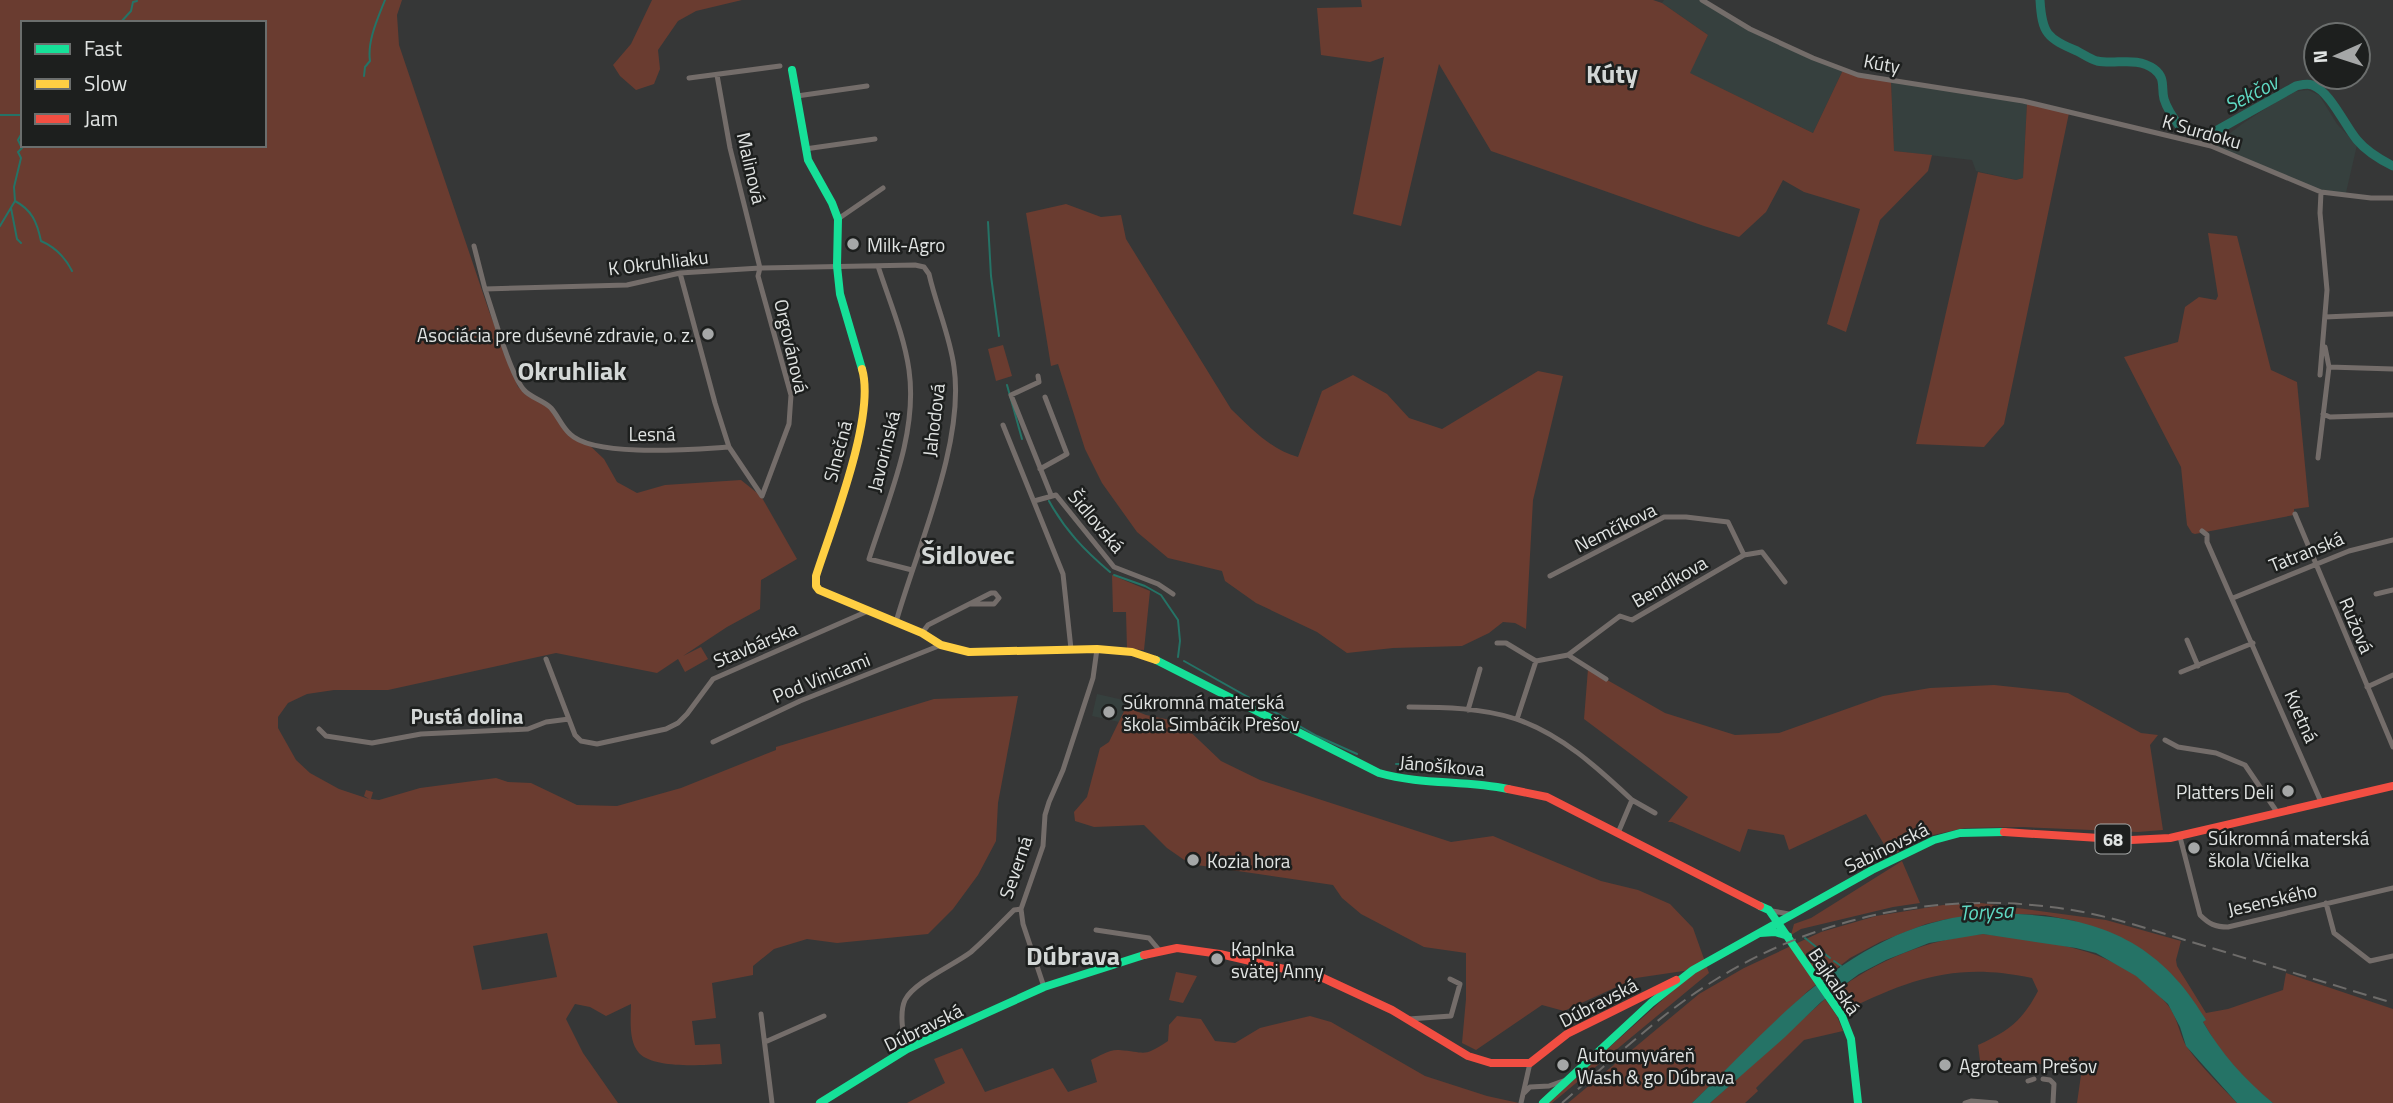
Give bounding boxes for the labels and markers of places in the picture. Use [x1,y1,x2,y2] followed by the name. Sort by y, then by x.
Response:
[867,230,945,259] place label: Milk-Agro
[845,236,861,252] marker: Milk-Agro
[417,320,694,349] place label: Asociácia pre duševné zdravie, o. z.
[700,326,716,342] marker: Asociácia pre duševné zdravie, o. z.
[1123,687,1299,738] place label: Súkromná materská škola Simbáčik Prešov
[1101,704,1117,720] marker: Súkromná materská škola Simbáčik Prešov
[2176,777,2274,806] place label: Platters Deli
[2280,783,2296,799] marker: Platters Deli
[2208,823,2370,874] place label: Súkromná materská škola Včielka
[2186,840,2202,856] marker: Súkromná materská škola Včielka
[1207,846,1291,875] place label: Kozia hora
[1185,852,1201,868] marker: Kozia hora
[1231,934,1324,985] place label: Kaplnka svätej Anny
[1209,951,1225,967] marker: Kaplnka svätej Anny
[1577,1040,1735,1091] place label: Autoumyváreň Wash & go Dúbrava
[1959,1051,2097,1080] place label: Agroteam Prešov
[1555,1057,1571,1073] marker: Autoumyváreň Wash & go Dúbrava
[1937,1057,1953,1073] marker: Agroteam Prešov

